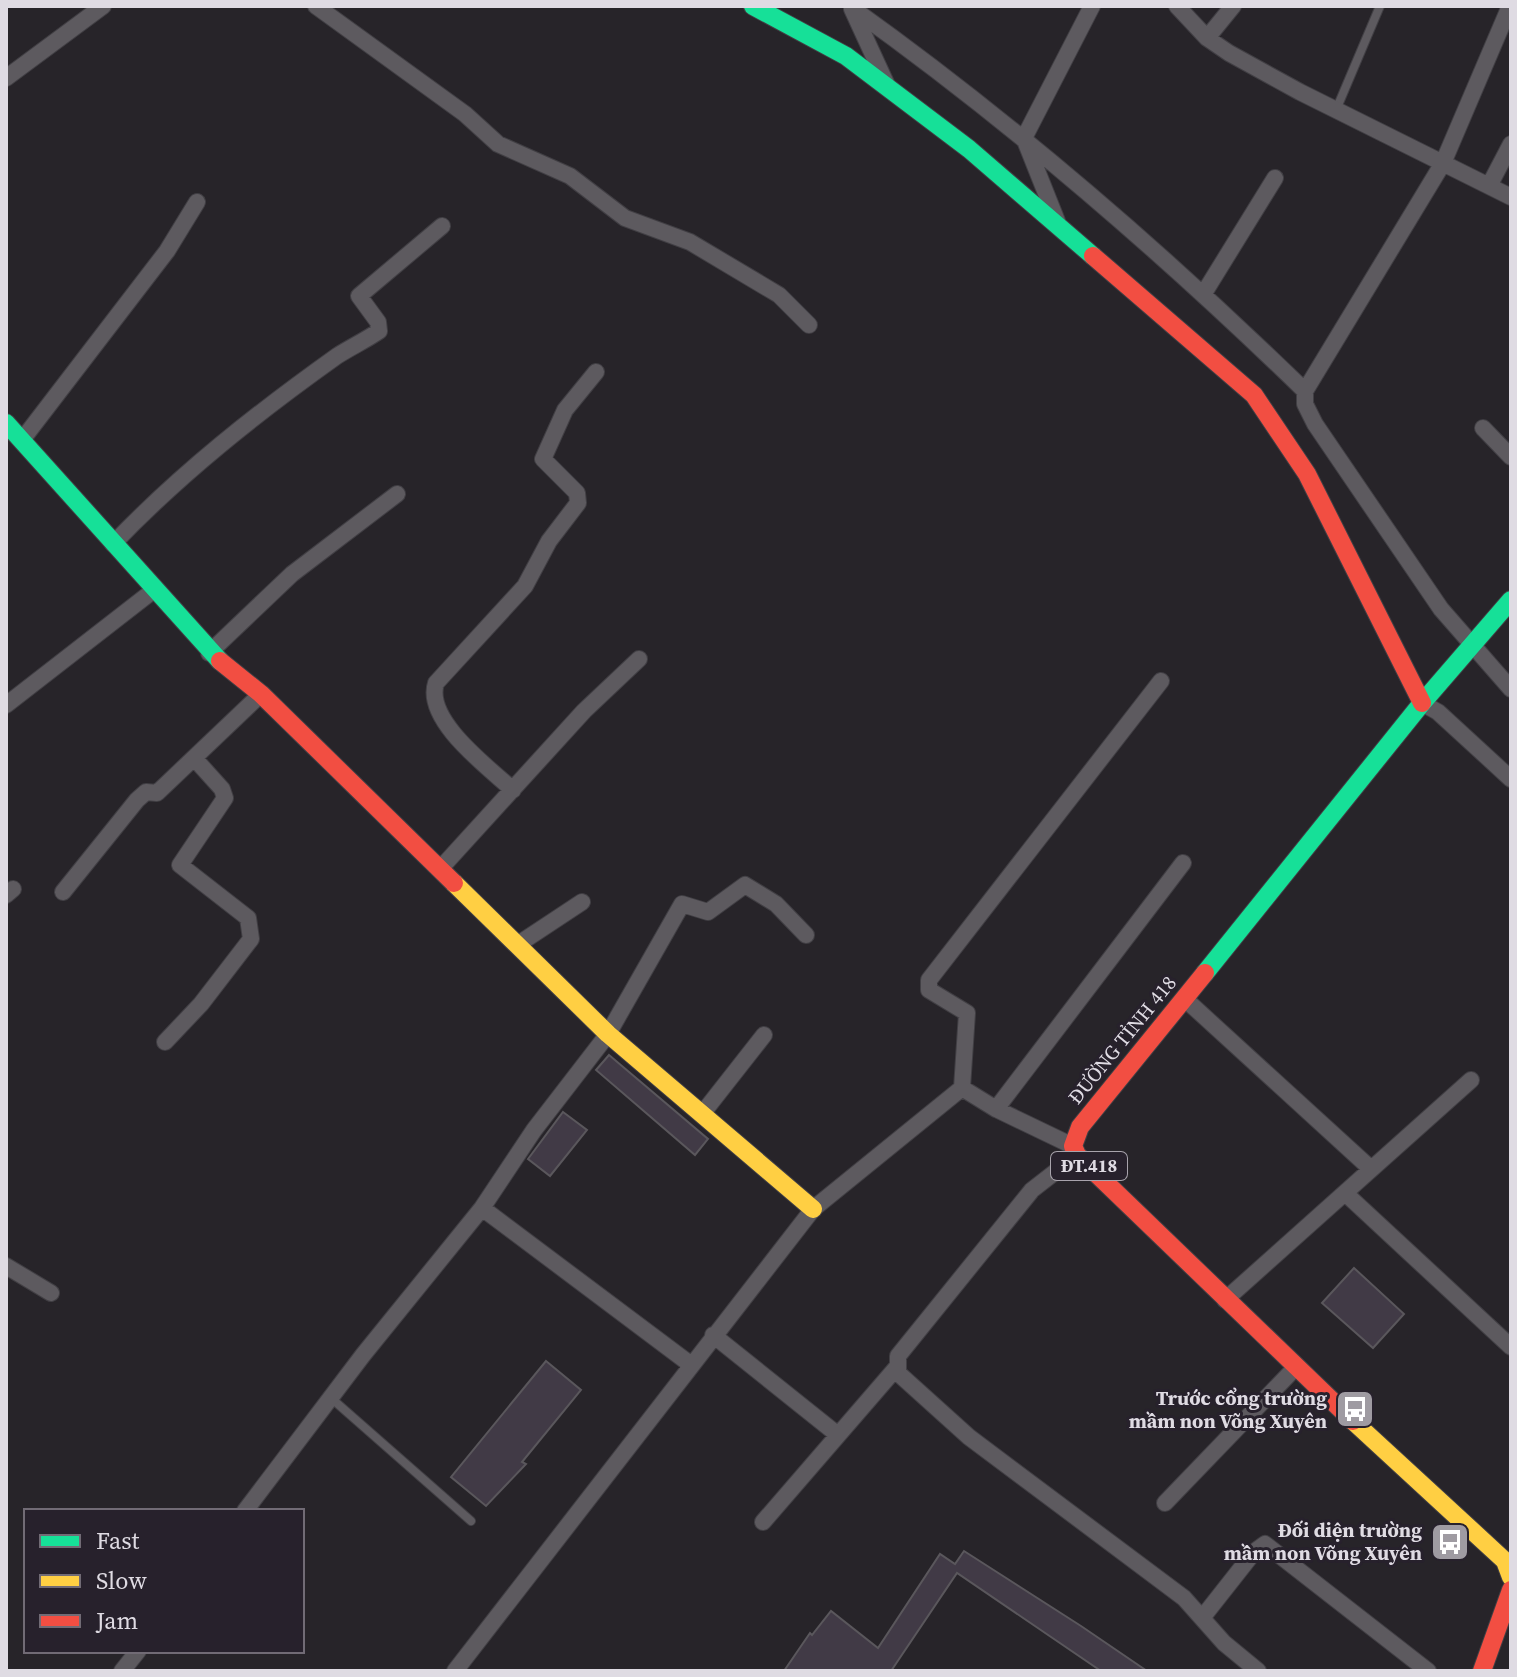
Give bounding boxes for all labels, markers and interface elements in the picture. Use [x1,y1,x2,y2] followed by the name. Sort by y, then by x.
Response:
[1061,970,1183,1110] street label: ĐƯỜNG TỈNH 418
[1051,1152,1127,1180] road number: ĐT.418
[1129,1384,1327,1435] place label: Trước cổng trường mầm non Võng Xuyên
[1334,1388,1376,1430] bus stop icon: Trước cổng trường mầm non Võng Xuyên
[24,1509,304,1653] legend
[1224,1516,1422,1567] place label: Đối diện trường mầm non Võng Xuyên
[1429,1521,1471,1563] bus stop icon: Đối diện trường mầm non Võng Xuyên
[96,1524,140,1557] text: Fast
[96,1564,147,1597] text: Slow
[95,1604,138,1637] text: Jam

